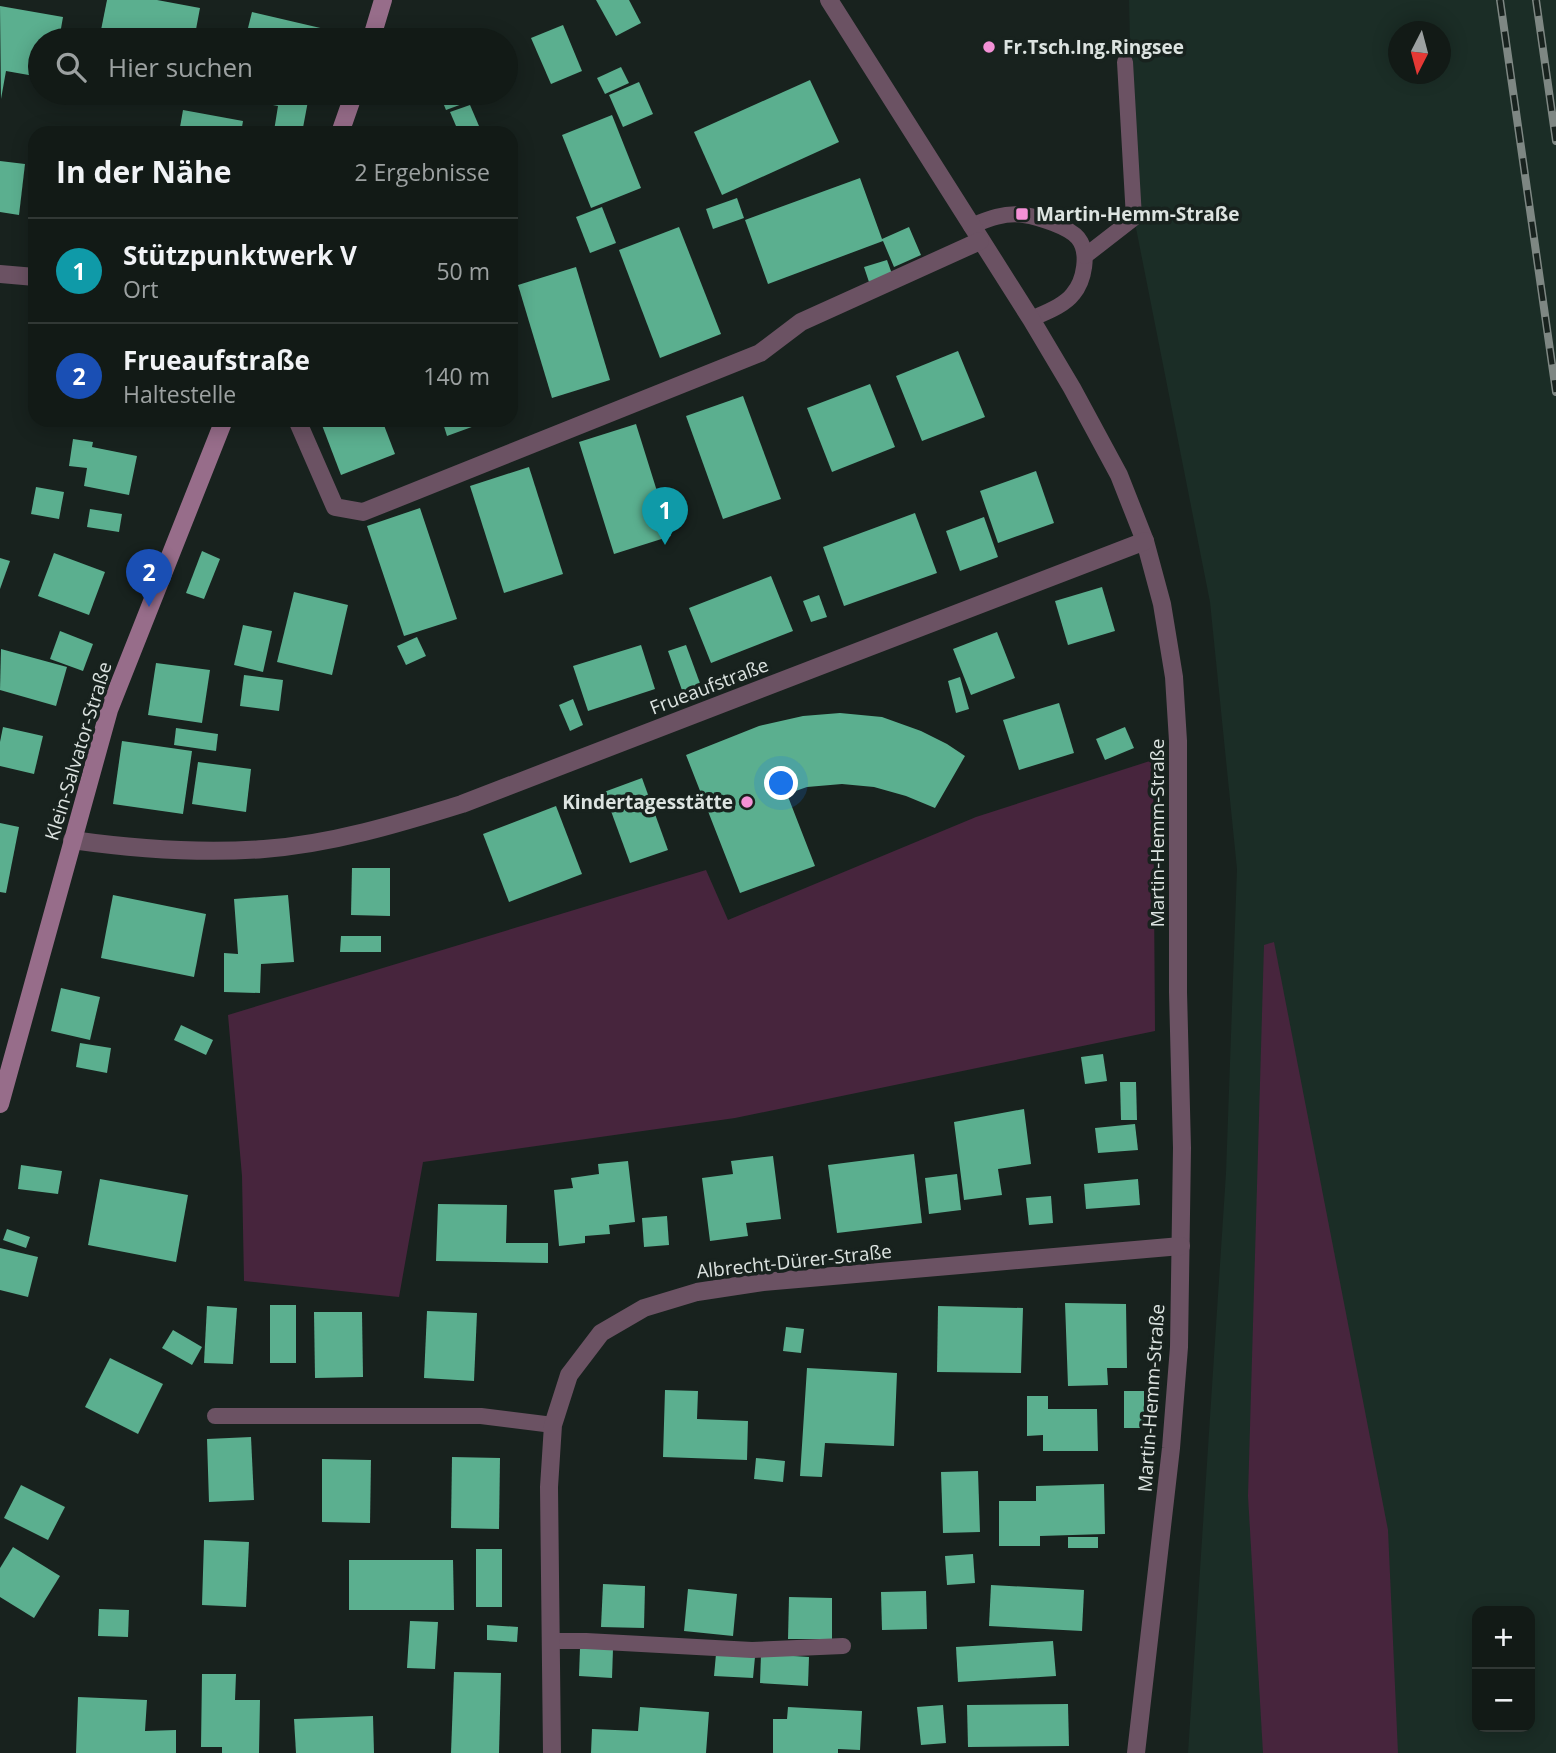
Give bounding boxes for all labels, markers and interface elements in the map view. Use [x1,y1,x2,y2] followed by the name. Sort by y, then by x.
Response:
[1388,21,1451,84] north arrow
[28,28,518,105] search box
[1003,34,1184,60] place label: Fr.Tsch.Ing.Ringsee
[981,39,997,55] marker: Fr.Tsch.Ing.Ringsee
[52,48,90,86] icon: search
[108,49,253,85] text: Hier suchen
[56,151,232,192] text: In der Nähe
[354,156,490,188] text: 2 Ergebnisse
[1036,201,1239,227] place label: Martin-Hemm-Straße
[1014,206,1030,222] marker: Martin-Hemm-Straße
[123,237,357,273] text: Stützpunktwerk V
[72,255,86,287] text: 1
[436,255,490,287] text: 50 m
[123,273,159,305] text: Ort
[123,342,310,378] text: Frueaufstraße
[72,360,86,392] text: 2
[423,360,490,392] text: 140 m
[123,378,236,410] text: Haltestelle
[642,487,688,545] pin: 1
[126,549,172,607] pin: 2
[646,651,772,721] street label: Frueaufstraße
[38,658,118,844] street label: Klein-Salvator-Straße
[1144,739,1170,927] street label: Martin-Hemm-Straße
[764,766,798,800] your location
[562,789,733,815] place label: Kindertagesstätte
[739,794,755,810] marker: Kindertagesstätte
[695,1238,893,1284] street label: Albrecht-Dürer-Straße
[1131,1303,1171,1493] street label: Martin-Hemm-Straße
[1472,1606,1535,1732] map controls
[1472,1606,1535,1669] button: +
[1472,1669,1535,1732] button: −

